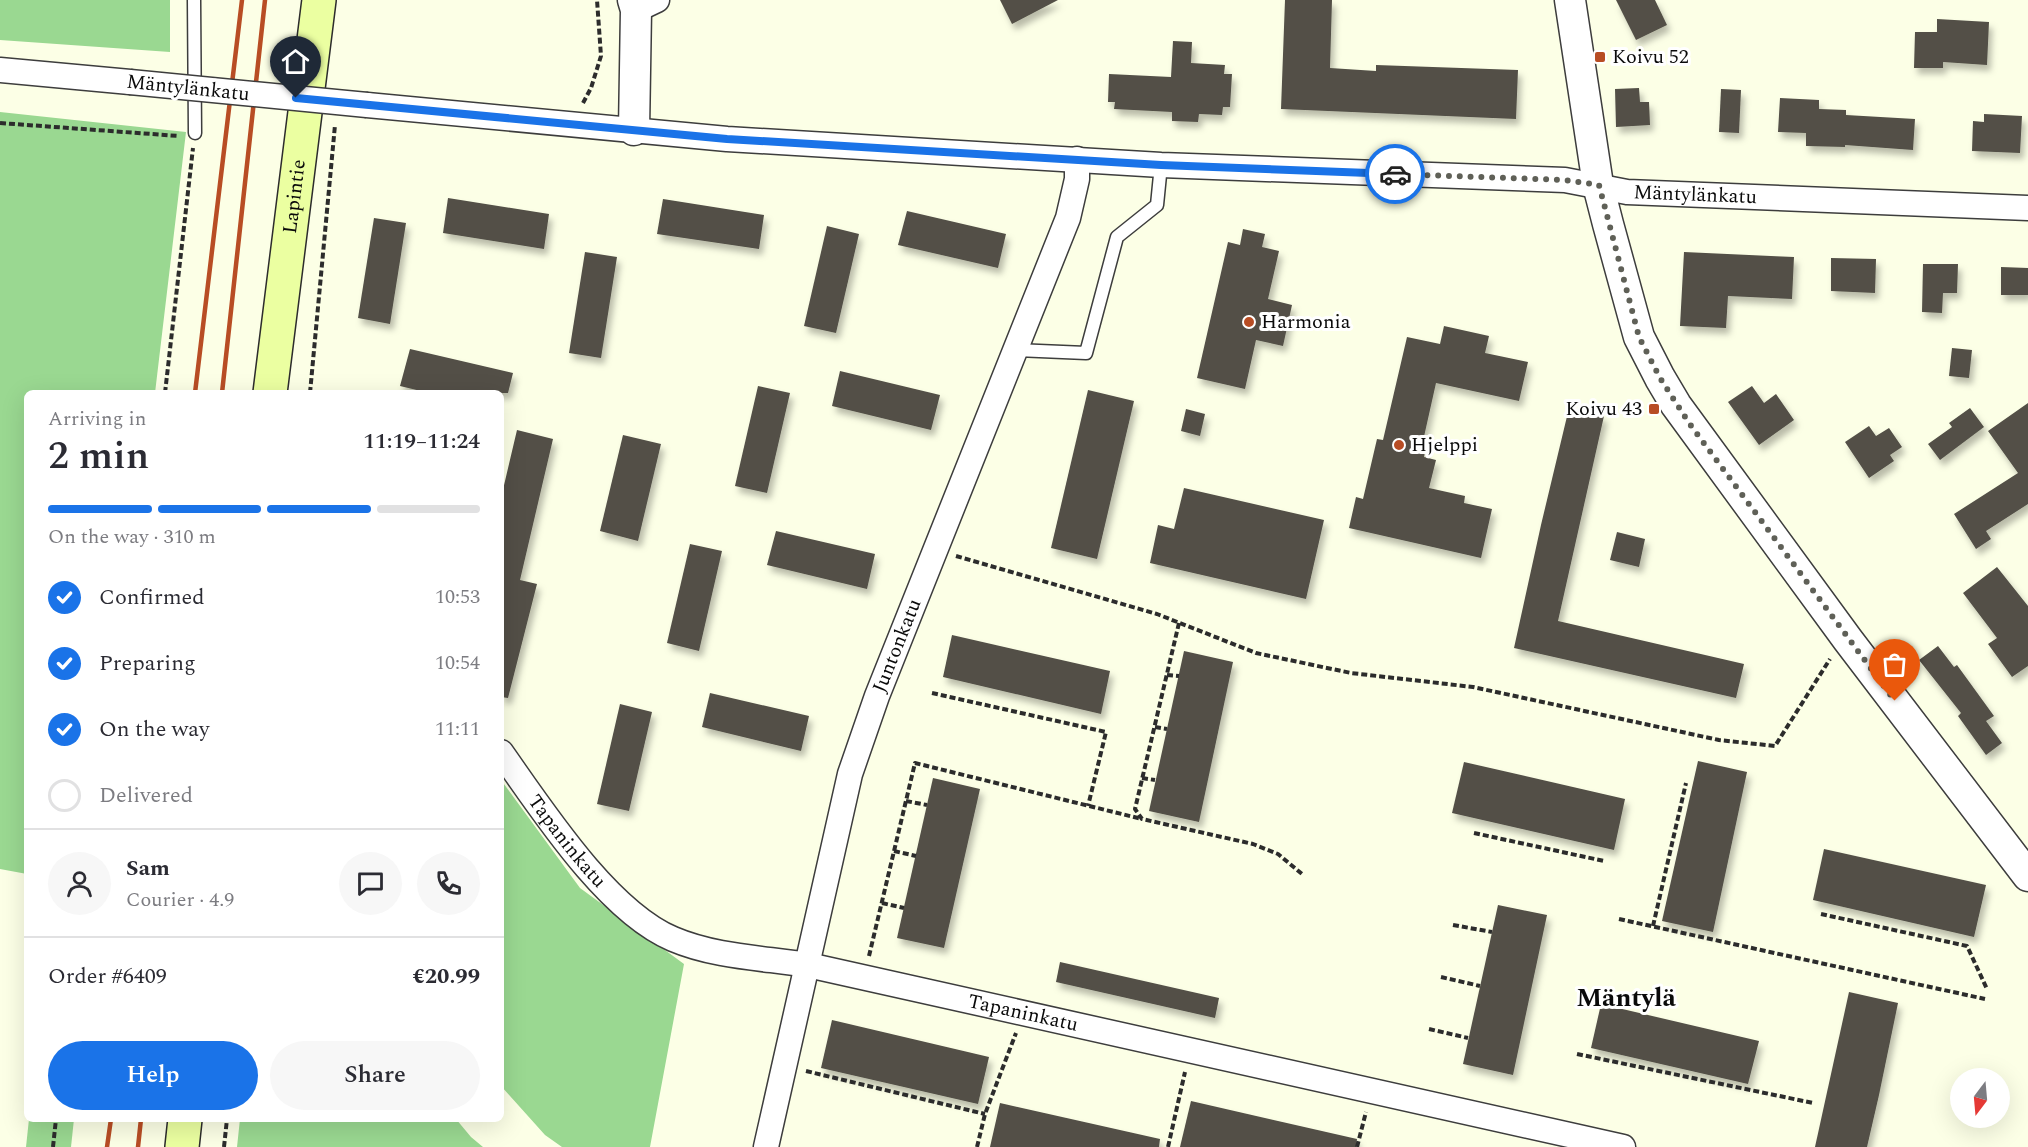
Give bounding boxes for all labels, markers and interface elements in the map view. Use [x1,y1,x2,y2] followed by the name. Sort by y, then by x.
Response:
[270,36,321,98] pin
[1612,42,1689,72] place label: Koivu 52
[279,45,312,78] icon: home
[1593,50,1607,64] marker: Koivu 52
[125,67,251,109] street label: Mäntylänkatu
[1365,144,1425,204] courier
[275,158,314,235] street label: Lapintie
[1379,158,1412,191] icon: car
[1633,177,1757,212] street label: Mäntylänkatu
[1261,307,1351,337] place label: Harmonia
[1242,315,1256,329] marker: Harmonia
[1565,394,1642,424] place label: Koivu 43
[1647,402,1661,416] marker: Koivu 43
[48,404,146,434] text: Arriving in
[363,425,480,458] text: 11:19–11:24
[48,427,149,486] text: 2 min
[1411,430,1478,460] place label: Hjelppi
[1392,438,1406,452] marker: Hjelppi
[48,522,216,552] text: On the way · 310 m
[48,581,81,614] icon: check
[99,581,205,614] text: Confirmed
[435,582,480,612] text: 10:53
[865,594,929,697] street label: Juntonkatu
[1869,639,1920,701] pin
[48,647,81,680] icon: check
[99,647,196,680] text: Preparing
[435,648,480,678] text: 10:54
[1878,648,1911,681] icon: bag
[48,713,81,746] icon: check
[99,713,210,746] text: On the way
[435,714,480,744] text: 11:11
[99,779,193,812] text: Delivered
[520,788,613,895] street label: Tapaninkatu
[48,852,111,915] button: person
[126,852,170,885] text: Sam
[339,852,402,915] button: chat
[417,852,480,915] button: phone
[126,885,234,915] text: Courier · 4.9
[48,960,167,993] text: Order #6409
[412,960,480,993] text: €20.99
[1576,978,1676,1018] district label: Mäntylä
[965,986,1081,1040] street label: Tapaninkatu
[48,1041,258,1110] button: Help
[270,1041,480,1110] button: Share
[1950,1068,2010,1128] north arrow
[1950,1068,2010,1128] map controls

